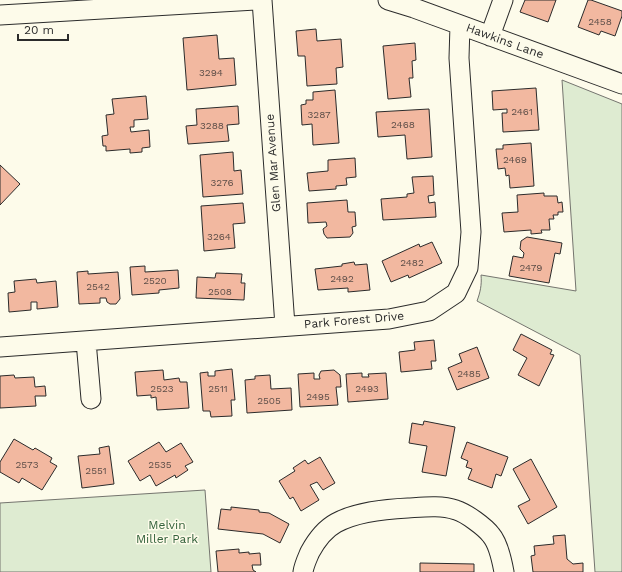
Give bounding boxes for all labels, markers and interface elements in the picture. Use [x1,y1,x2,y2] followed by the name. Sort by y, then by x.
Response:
[18,16,68,42] scale bar
[588,16,612,27] house number: 2458
[464,20,546,62] street label: Hawkins Lane
[24,23,54,37] text: 20 m
[199,67,223,78] house number: 3294
[511,106,533,117] house number: 2461
[307,109,331,120] house number: 3287
[263,113,283,213] street label: Glen Mar Avenue
[391,119,415,130] house number: 2468
[200,120,224,131] house number: 3288
[503,154,527,165] house number: 2469
[211,177,233,188] house number: 3276
[207,231,231,242] house number: 3264
[400,257,424,268] house number: 2482
[520,262,542,273] house number: 2479
[330,273,354,284] house number: 2492
[143,275,167,286] house number: 2520
[86,281,110,292] house number: 2542
[208,286,232,297] house number: 2508
[303,309,405,331] street label: Park Forest Drive
[457,368,481,379] house number: 2485
[150,383,174,394] house number: 2523
[208,383,228,394] house number: 2511
[355,383,379,394] house number: 2493
[306,391,330,402] house number: 2495
[257,395,281,406] house number: 2505
[15,459,39,470] house number: 2573
[148,459,172,470] house number: 2535
[85,465,107,476] house number: 2551
[136,518,198,546] park label: Melvin Miller Park

